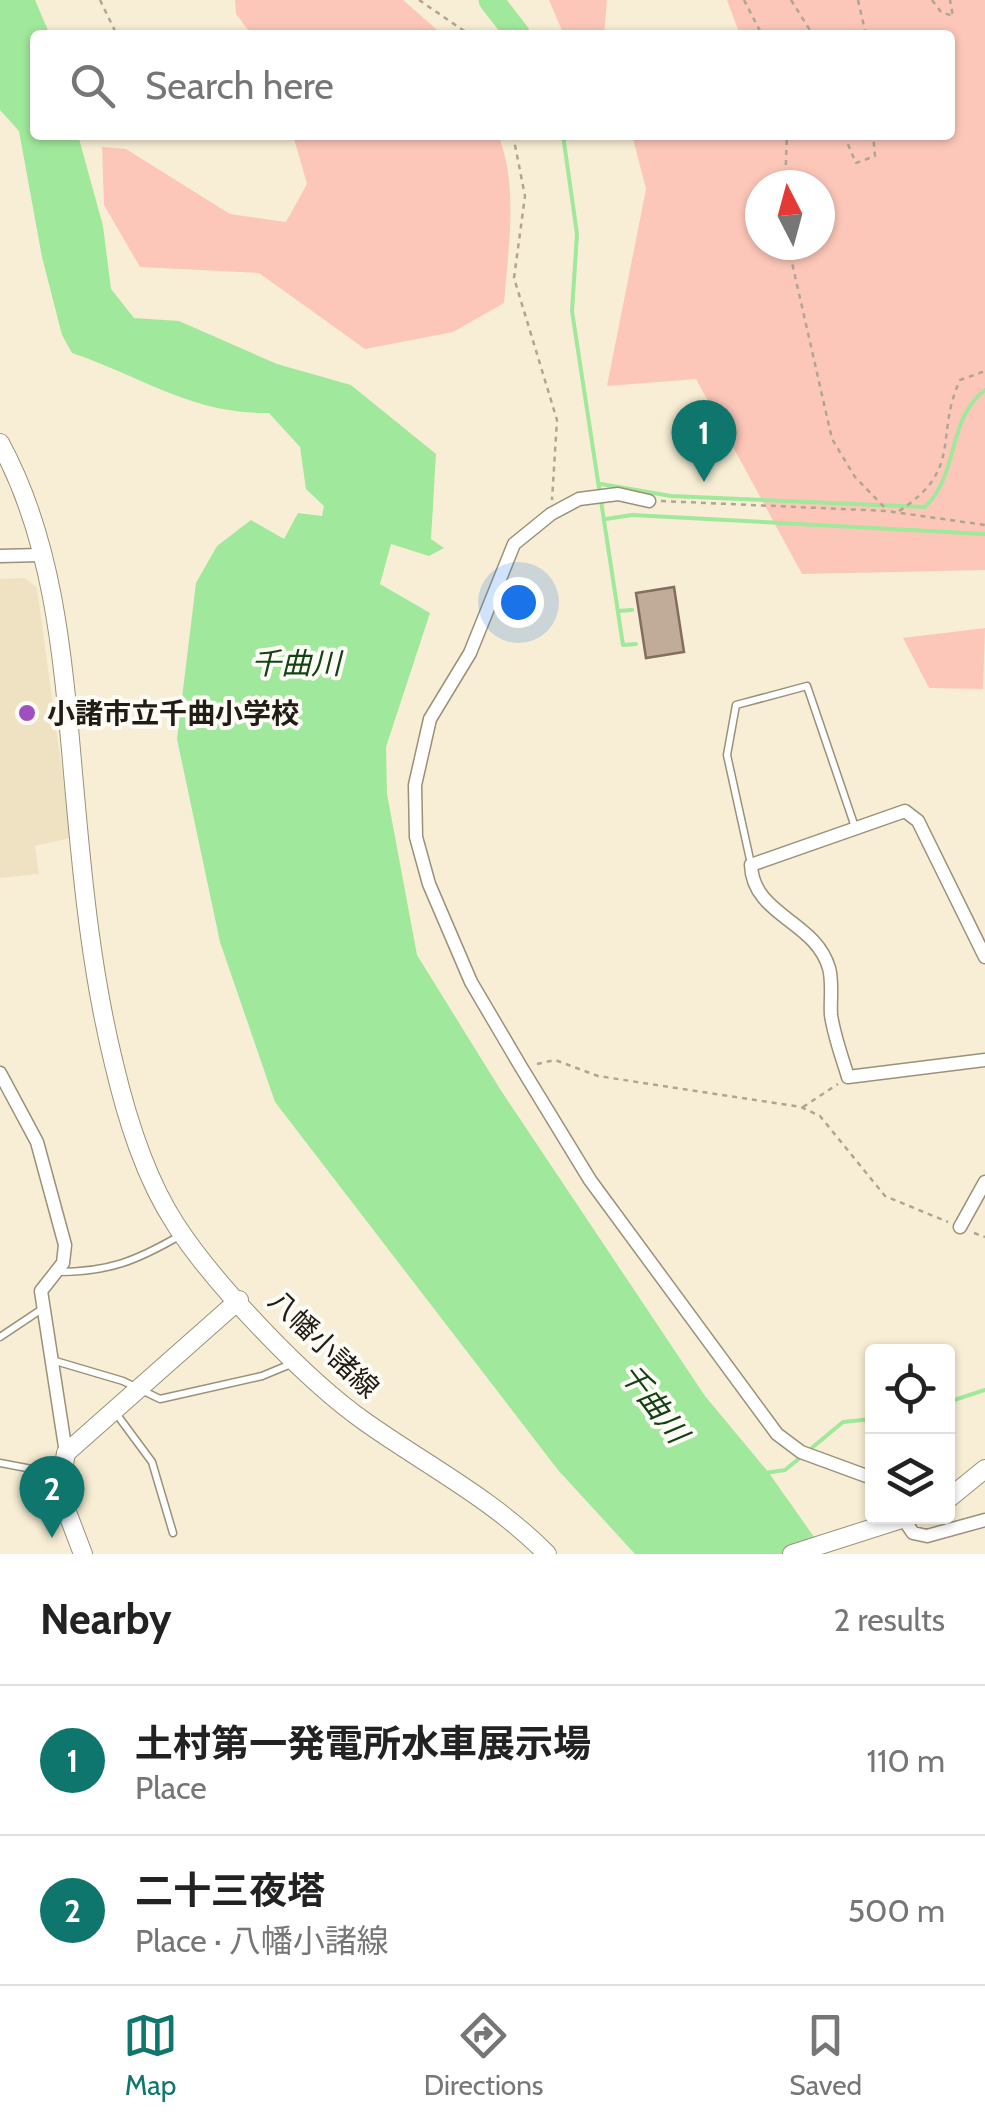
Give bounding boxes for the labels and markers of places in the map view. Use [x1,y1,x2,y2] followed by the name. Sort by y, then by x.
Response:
[672,400,736,482] pin: 1
[47,696,299,730] place label: 小諸市立千曲小学校
[16,702,38,724] marker: 小諸市立千曲小学校
[20,1456,84,1538] pin: 2

